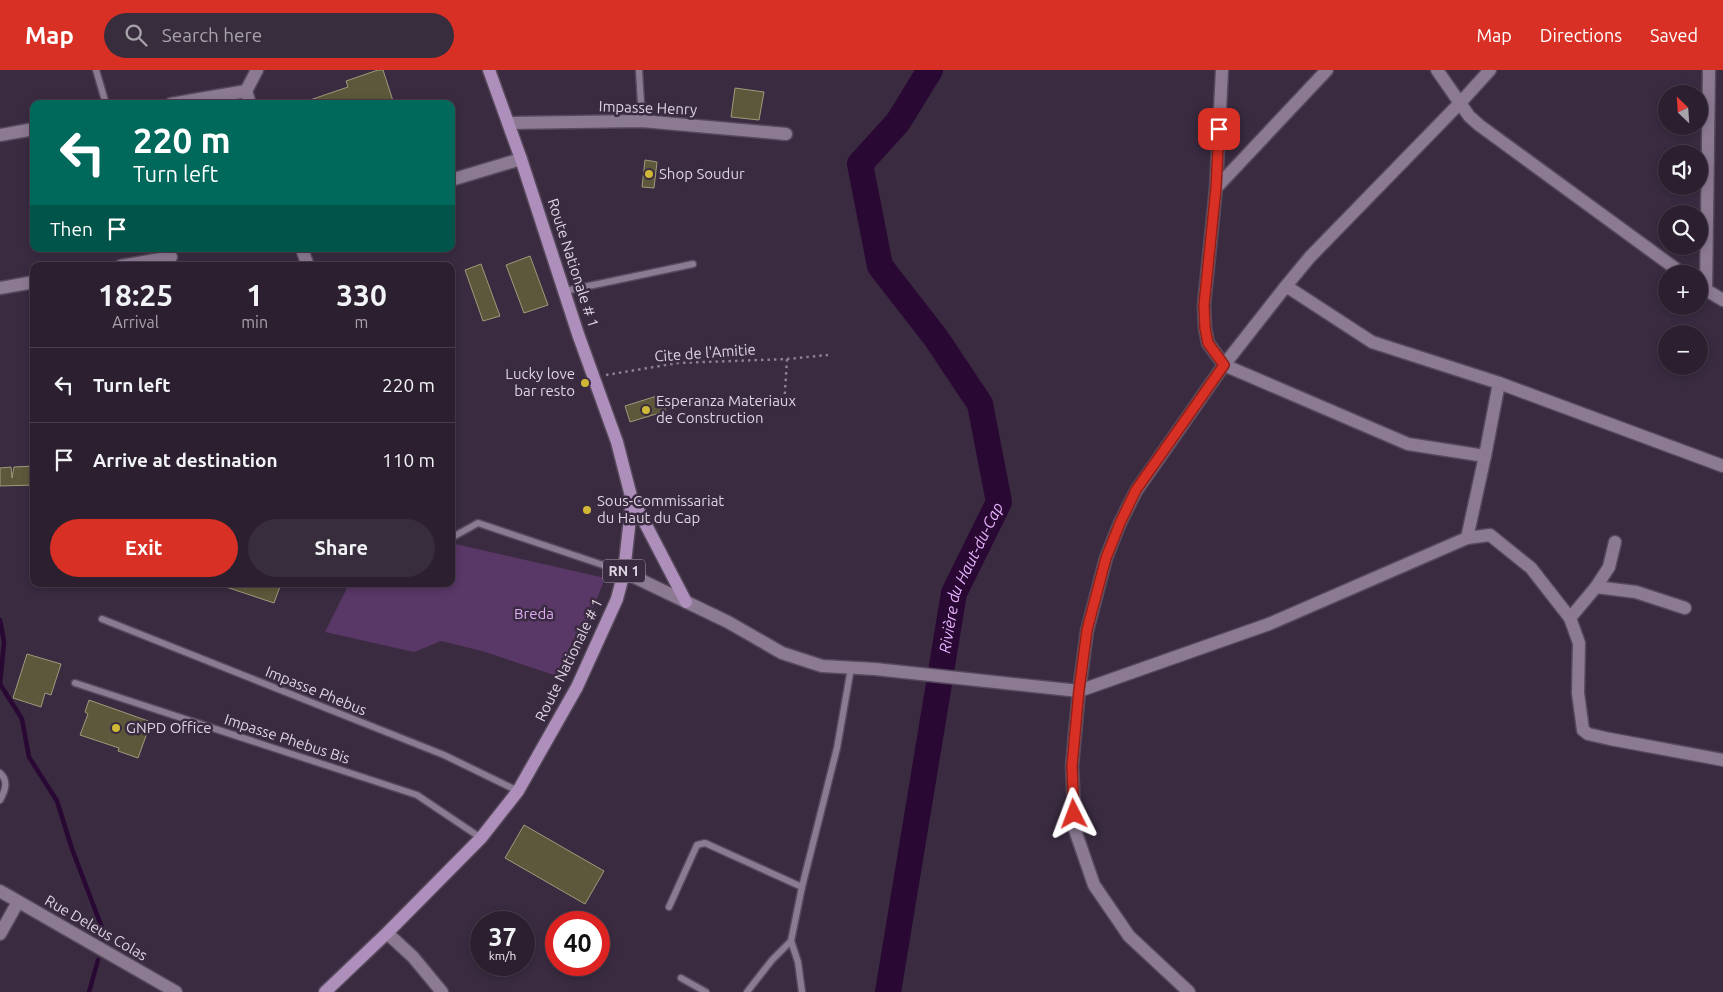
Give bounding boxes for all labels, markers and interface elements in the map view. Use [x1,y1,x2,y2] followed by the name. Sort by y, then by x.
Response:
[104,13,454,58] search box
[122,21,150,49] icon: search
[25,22,74,49] text: Map
[162,24,262,46] text: Search here
[1476,25,1512,45] text: Map
[1540,25,1622,45] text: Directions
[1650,25,1698,45] text: Saved
[1658,85,1708,135] north arrow
[1658,85,1708,375] map controls
[598,97,698,118] street label: Impasse Henry
[1198,108,1240,150] pin
[1205,115,1233,143] icon: arrive
[50,120,115,185] icon: left
[133,120,231,160] text: 220 m
[1658,145,1708,195] button: sound
[133,161,218,186] text: Turn left
[659,165,745,182] place label: Shop Soudur
[643,168,655,180] marker: Shop Soudur
[545,196,602,330] street label: Route Nationale # 1
[1658,205,1708,255] button: search
[103,215,131,243] icon: arrive
[50,218,93,240] text: Then
[1658,265,1708,315] button: +
[98,278,173,312] text: 18:25
[246,278,263,312] text: 1
[336,278,387,312] text: 330
[112,313,159,331] text: Arrival
[241,313,268,331] text: min
[355,313,368,331] text: m
[1658,325,1708,375] button: −
[654,340,756,365] street label: Cite de l'Amitie
[505,365,575,399] place label: Lucky love bar resto
[50,371,78,399] icon: left
[93,374,171,396] text: Turn left
[382,374,435,396] text: 220 m
[579,377,591,389] marker: Lucky love bar resto
[656,392,796,426] place label: Esperanza Materiaux de Construction
[640,404,652,416] marker: Esperanza Materiaux de Construction
[50,446,78,474] icon: arrive
[93,449,278,471] text: Arrive at destination
[382,449,435,471] text: 110 m
[597,492,724,526] place label: Sous-Commissariat du Haut du Cap
[935,499,1006,655] water label: Rivière du Haut-du-Cap
[581,504,593,516] marker: Sous-Commissariat du Haut du Cap
[50,519,238,577] button: Exit
[248,519,435,577] button: Share
[603,560,645,582] road number: RN 1
[531,596,606,724] street label: Route Nationale # 1
[514,605,554,622] park label: Breda
[263,662,369,719] street label: Impasse Phebus
[222,710,352,767] street label: Impasse Phebus Bis
[126,719,212,736] place label: GNPD Office
[110,722,122,734] marker: GNPD Office
[1047,787,1099,839] position arrow
[42,891,150,964] street label: Rue Deleus Colas
[545,911,610,976] speed limit sign: 40
[488,923,517,951] text: 37
[489,949,516,962] text: km/h

